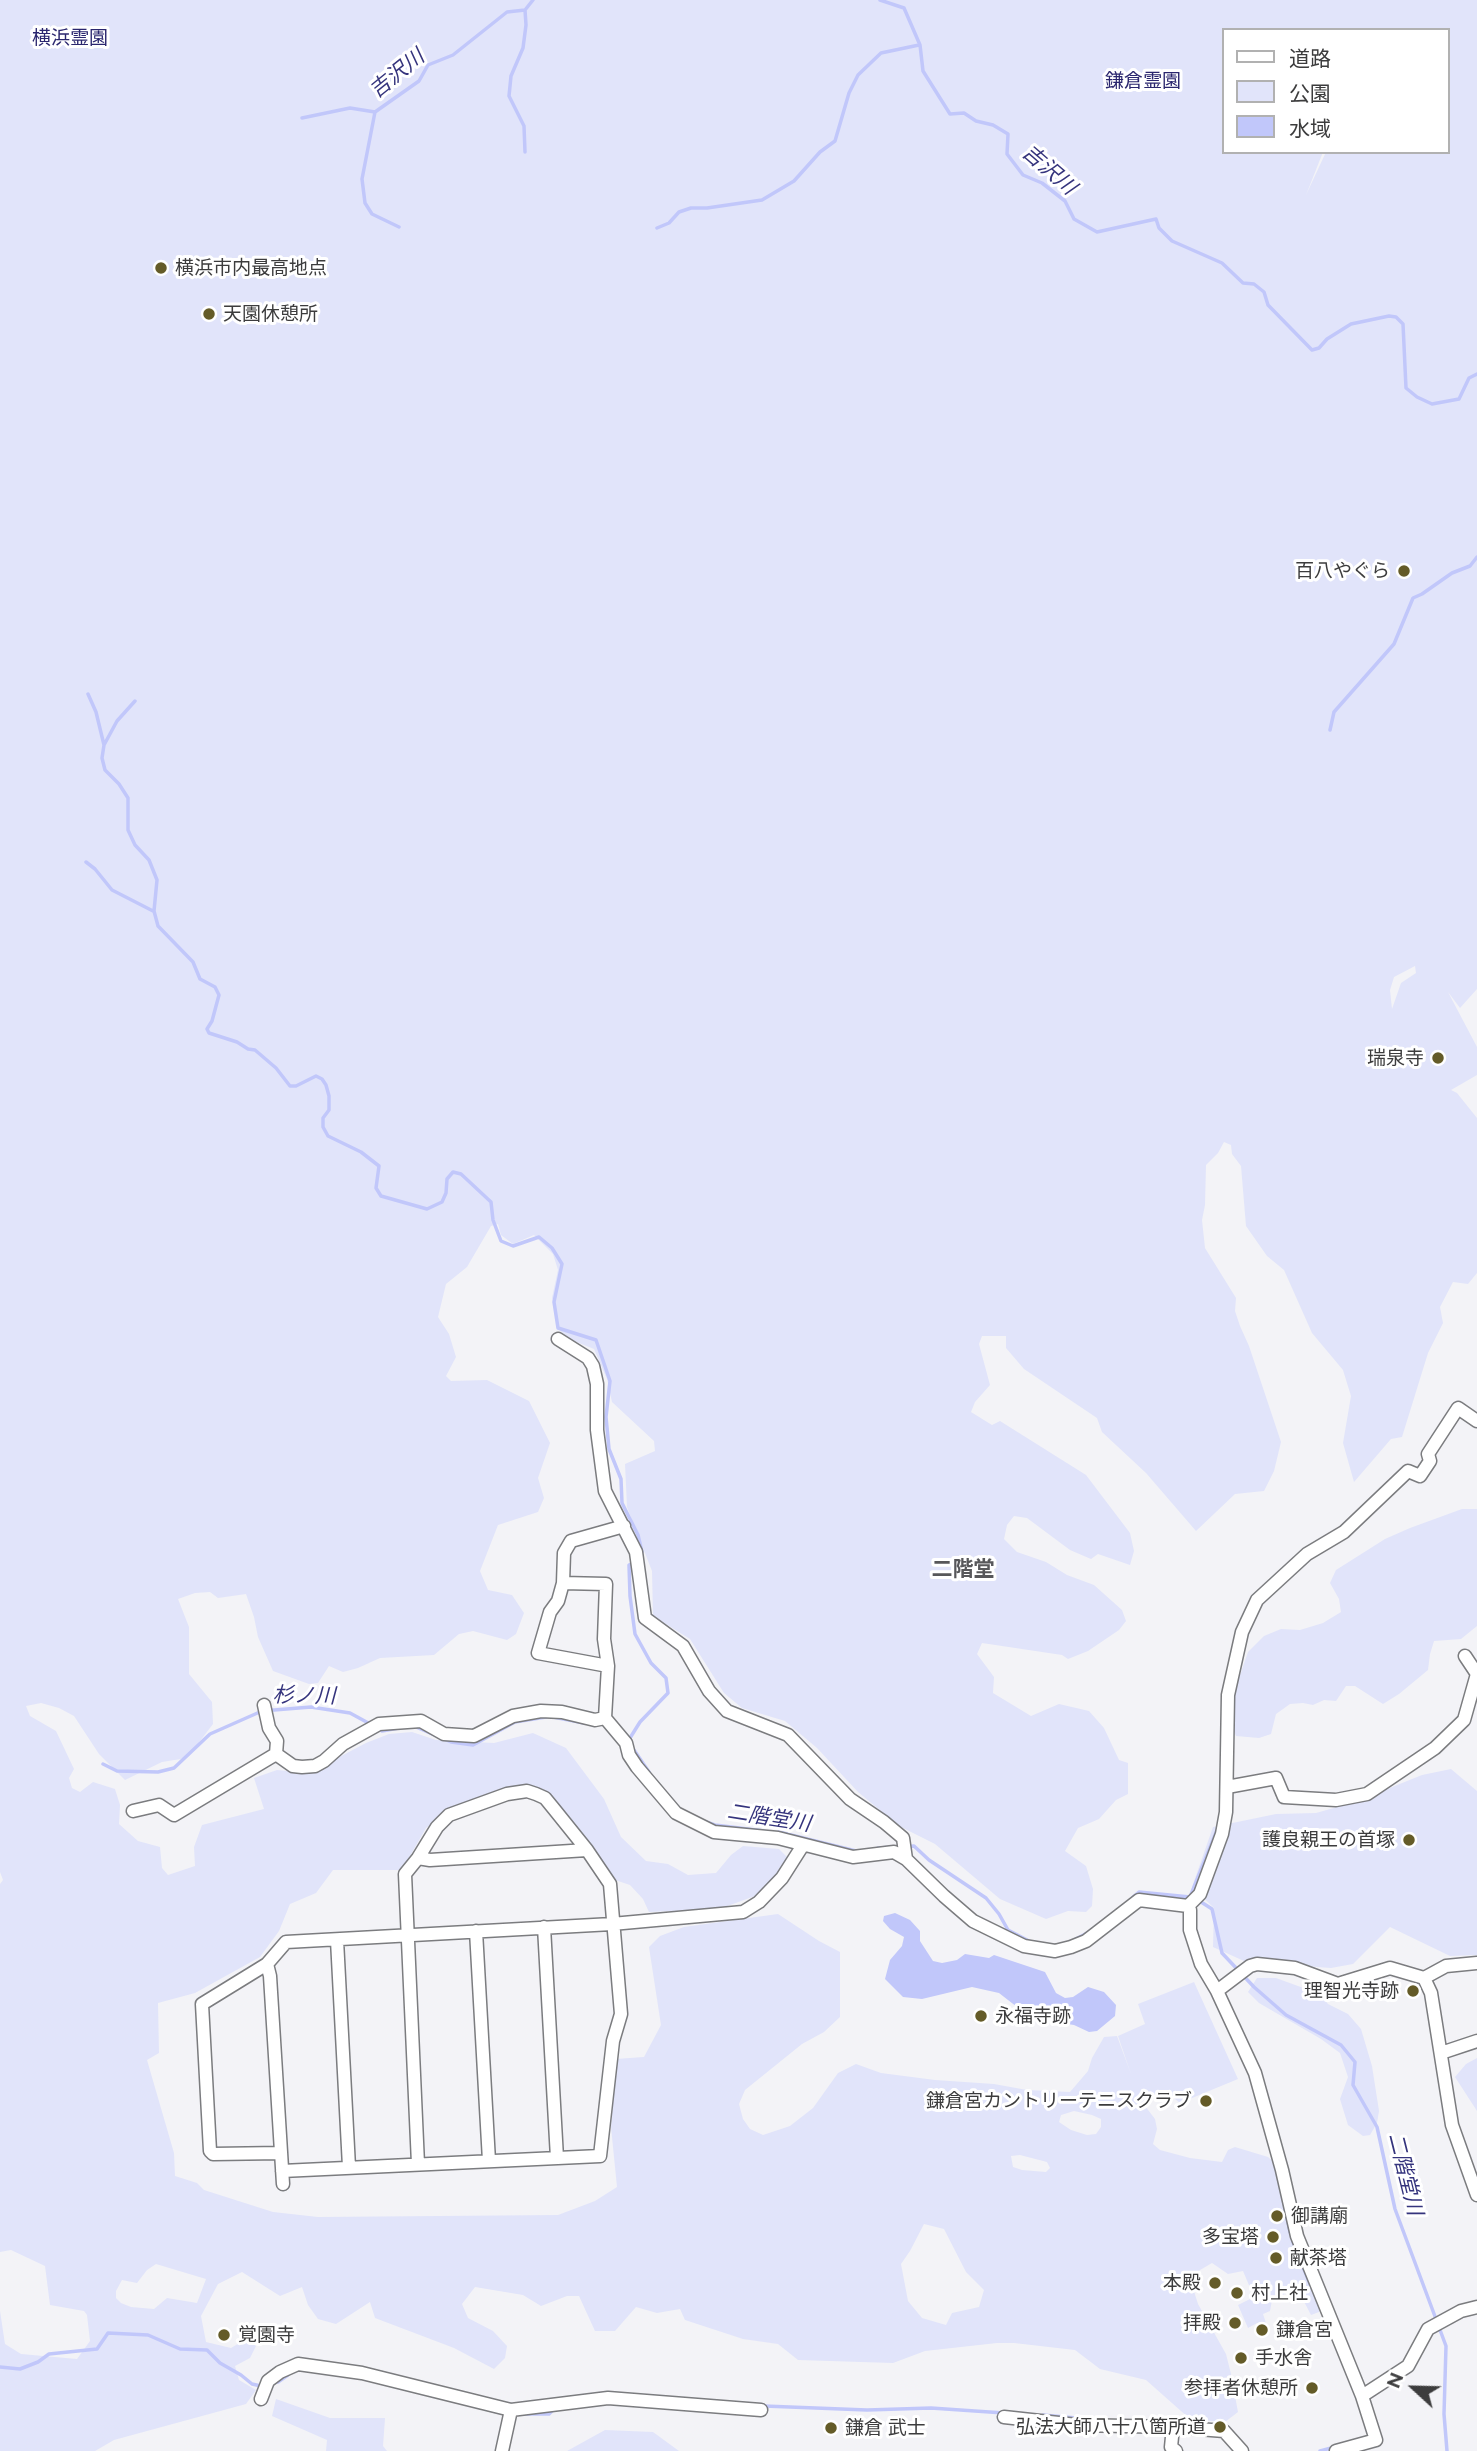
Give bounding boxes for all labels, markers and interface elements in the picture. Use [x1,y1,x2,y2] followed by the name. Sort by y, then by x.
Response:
[32,27,108,49] park label: 横浜霊園
[1222,28,1449,154] legend
[365,44,429,104] water label: 吉沢川
[1289,46,1331,71] text: 道路
[1105,70,1181,92] park label: 鎌倉霊園
[1289,81,1331,106] text: 公園
[1289,116,1331,141] text: 水域
[1017,140,1081,200] water label: 吉沢川
[175,257,327,279] place label: 横浜市内最高地点
[153,260,169,276] marker: 横浜市内最高地点
[223,303,318,325] place label: 天園休憩所
[201,306,217,322] marker: 天園休憩所
[1295,560,1390,582] place label: 百八やぐら
[1396,563,1412,579] marker: 百八やぐら
[1367,1047,1424,1069] place label: 瑞泉寺
[1430,1050,1446,1066] marker: 瑞泉寺
[932,1557,994,1583] district label: 二階堂
[272,1683,336,1709] water label: 杉ノ川
[726,1799,812,1837] water label: 二階堂川
[1262,1829,1395,1851] place label: 護良親王の首塚
[1401,1832,1417,1848] marker: 護良親王の首塚
[1304,1980,1399,2002] place label: 理智光寺跡
[1405,1983,1421,1999] marker: 理智光寺跡
[995,2005,1071,2027] place label: 永福寺跡
[973,2008,989,2024] marker: 永福寺跡
[926,2090,1192,2112] place label: 鎌倉宮カントリーテニスクラブ
[1198,2093,1214,2109] marker: 鎌倉宮カントリーテニスクラブ
[1383,2130,1427,2218] water label: 二階堂川
[1291,2205,1348,2227] place label: 御講廟
[1269,2208,1285,2224] marker: 御講廟
[1202,2226,1259,2248] place label: 多宝塔
[1265,2229,1281,2245] marker: 多宝塔
[1290,2247,1347,2269] place label: 献茶塔
[1268,2250,1284,2266] marker: 献茶塔
[1163,2272,1201,2294] place label: 本殿
[1207,2275,1223,2291] marker: 本殿
[1251,2282,1308,2304] place label: 村上社
[1229,2285,1245,2301] marker: 村上社
[1183,2312,1221,2334] place label: 拝殿
[1227,2315,1243,2331] marker: 拝殿
[1276,2319,1333,2341] place label: 鎌倉宮
[1254,2322,1270,2338] marker: 鎌倉宮
[238,2324,295,2346] place label: 覚園寺
[216,2327,232,2343] marker: 覚園寺
[1255,2347,1312,2369] place label: 手水舎
[1233,2350,1249,2366] marker: 手水舎
[1379,2353,1449,2423] north arrow
[1382,2369,1407,2391] text: N
[1184,2377,1298,2399] place label: 参拝者休憩所
[1304,2380,1320,2396] marker: 参拝者休憩所
[1016,2416,1206,2438] place label: 弘法大師八十八箇所道
[845,2417,926,2439] place label: 鎌倉 武士
[1212,2419,1228,2435] marker: 弘法大師八十八箇所道
[823,2420,839,2436] marker: 鎌倉 武士

